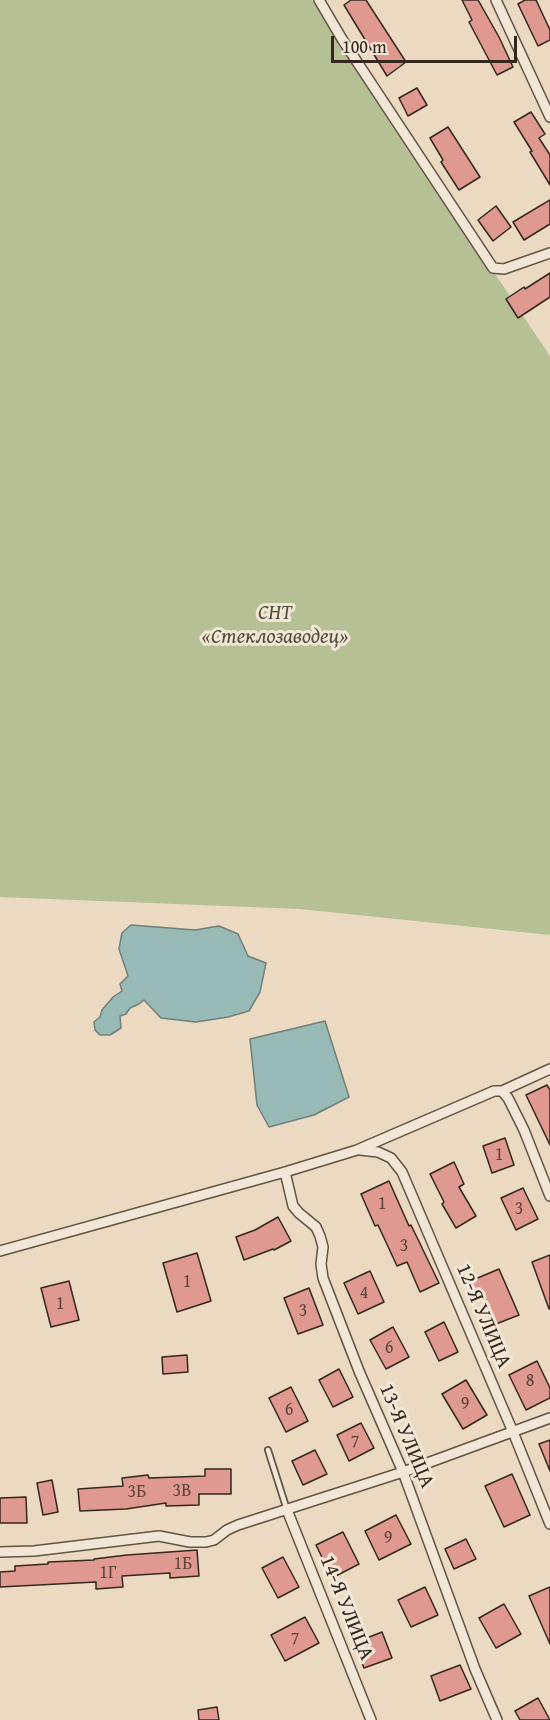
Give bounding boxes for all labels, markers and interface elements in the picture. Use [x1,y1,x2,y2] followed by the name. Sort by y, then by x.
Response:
[334,24,520,62] scale bar
[342,33,387,60] text: 100 m
[202,601,348,651] park label: СНТ «Стеклозаводец»
[495,1144,503,1166] house number: 1
[378,1193,386,1215] house number: 1
[515,1198,523,1220] house number: 3
[400,1235,408,1257] house number: 3
[450,1260,516,1372] street label: 12-Я УЛИЦА
[183,1271,191,1293] house number: 1
[360,1282,368,1304] house number: 4
[56,1293,64,1315] house number: 1
[299,1300,307,1322] house number: 3
[385,1337,393,1359] house number: 6
[526,1370,534,1392] house number: 8
[373,1380,439,1492] street label: 13-Я УЛИЦА
[461,1393,469,1415] house number: 9
[285,1399,293,1421] house number: 6
[351,1431,359,1453] house number: 7
[173,1480,191,1502] house number: 3В
[128,1481,146,1503] house number: 3Б
[384,1527,392,1549] house number: 9
[314,1552,378,1664] street label: 14-Я УЛИЦА
[174,1553,192,1575] house number: 1Б
[99,1562,117,1584] house number: 1Г
[291,1628,299,1650] house number: 7

